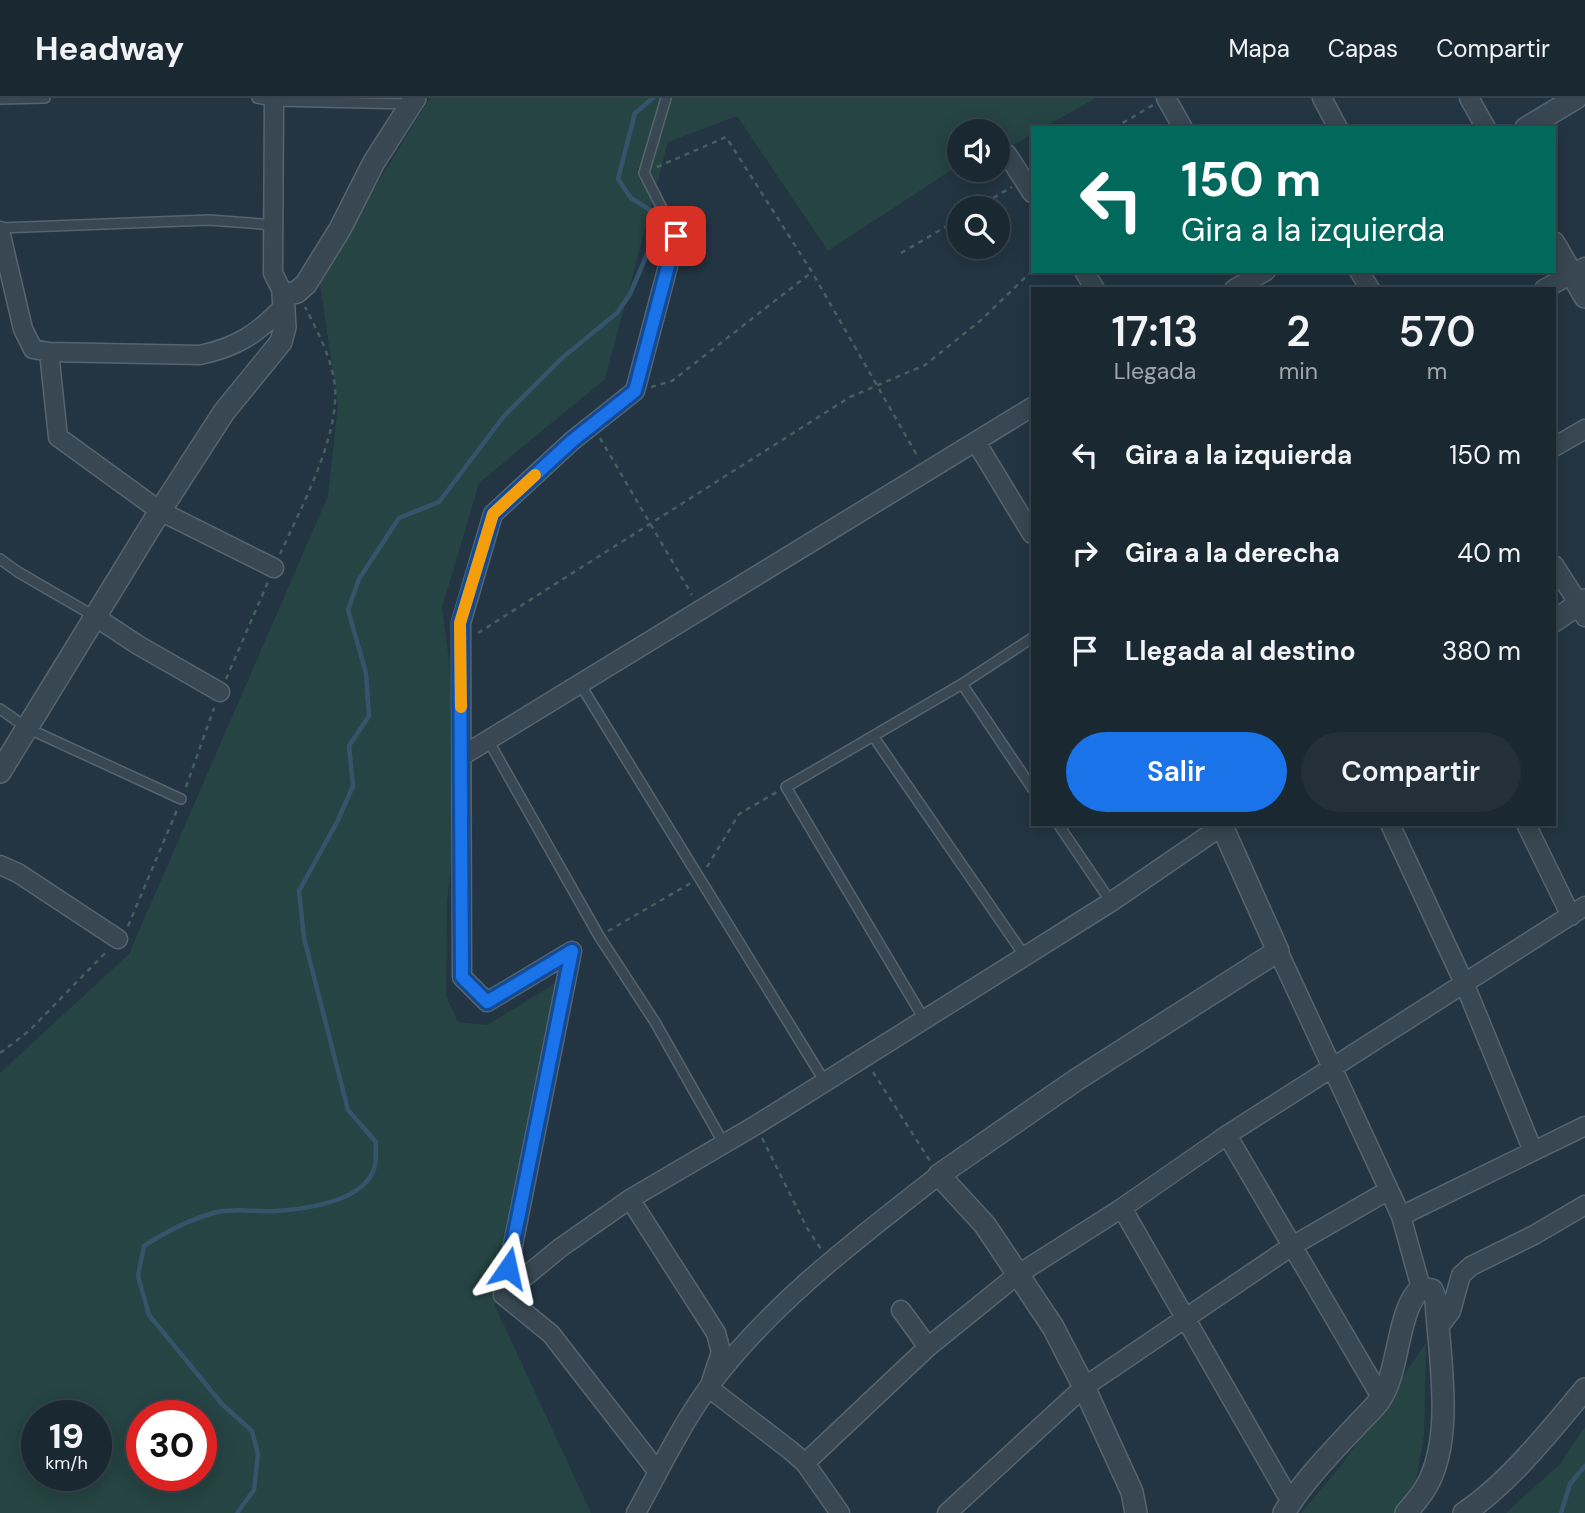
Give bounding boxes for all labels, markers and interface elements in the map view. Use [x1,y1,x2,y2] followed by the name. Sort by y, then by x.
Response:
[35,27,184,70] text: Headway
[1228,33,1290,64] text: Mapa
[1328,33,1398,64] text: Capas
[1436,33,1550,64] text: Compartir
[947,119,1010,259] map controls
[947,119,1010,182] button: sound
[1181,147,1321,211] text: 150 m
[1066,154,1157,245] icon: left
[947,196,1010,259] button: search
[646,206,706,266] pin
[1181,209,1445,251] text: Gira a la izquierda
[657,217,695,255] icon: arrive
[1111,304,1198,359] text: 17:13
[1286,304,1311,359] text: 2
[1398,304,1476,359] text: 570
[1114,356,1196,386] text: Llegada
[1279,356,1318,386] text: min
[1427,356,1447,386] text: m
[1066,436,1104,474] icon: left
[1125,438,1352,472] text: Gira a la izquierda
[1449,438,1521,472] text: 150 m
[1066,534,1104,572] icon: right
[1125,536,1340,570] text: Gira a la derecha
[1457,536,1521,570] text: 40 m
[1066,632,1104,670] icon: arrive
[1125,634,1356,668] text: Llegada al destino
[1442,634,1521,668] text: 380 m
[1066,732,1287,812] button: Salir
[1301,732,1521,812] button: Compartir
[471,1231,545,1305] position arrow
[126,1400,217,1491] speed limit sign: 30
[49,1413,84,1459] text: 19
[45,1451,88,1475] text: km/h

